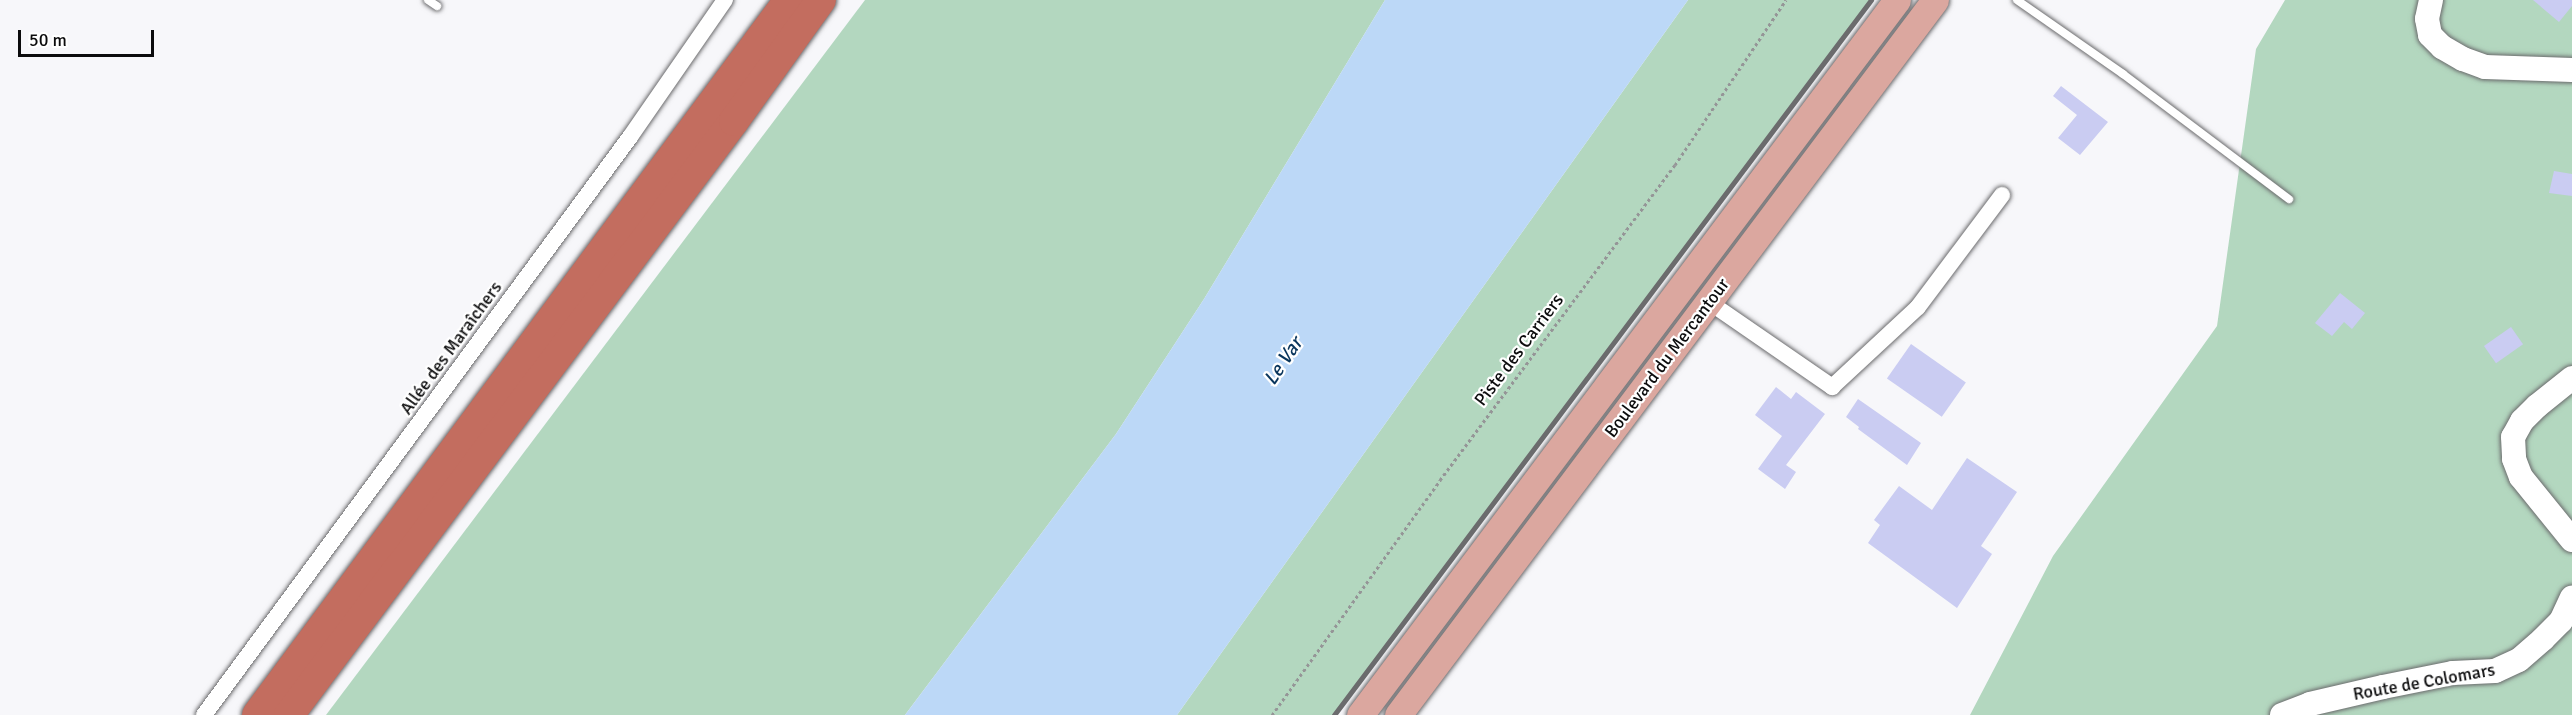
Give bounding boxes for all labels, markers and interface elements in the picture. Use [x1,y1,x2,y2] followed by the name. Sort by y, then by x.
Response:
[21,18,158,56] scale bar
[29,29,67,51] text: 50 m
[1600,274,1734,442] street label: Boulevard du Mercantour
[395,277,507,419] street label: Allée des Maraîchers
[1470,290,1568,410] street label: Piste des Carriers
[1258,333,1308,389] water label: Le Var
[2351,659,2497,705] street label: Route de Colomars

